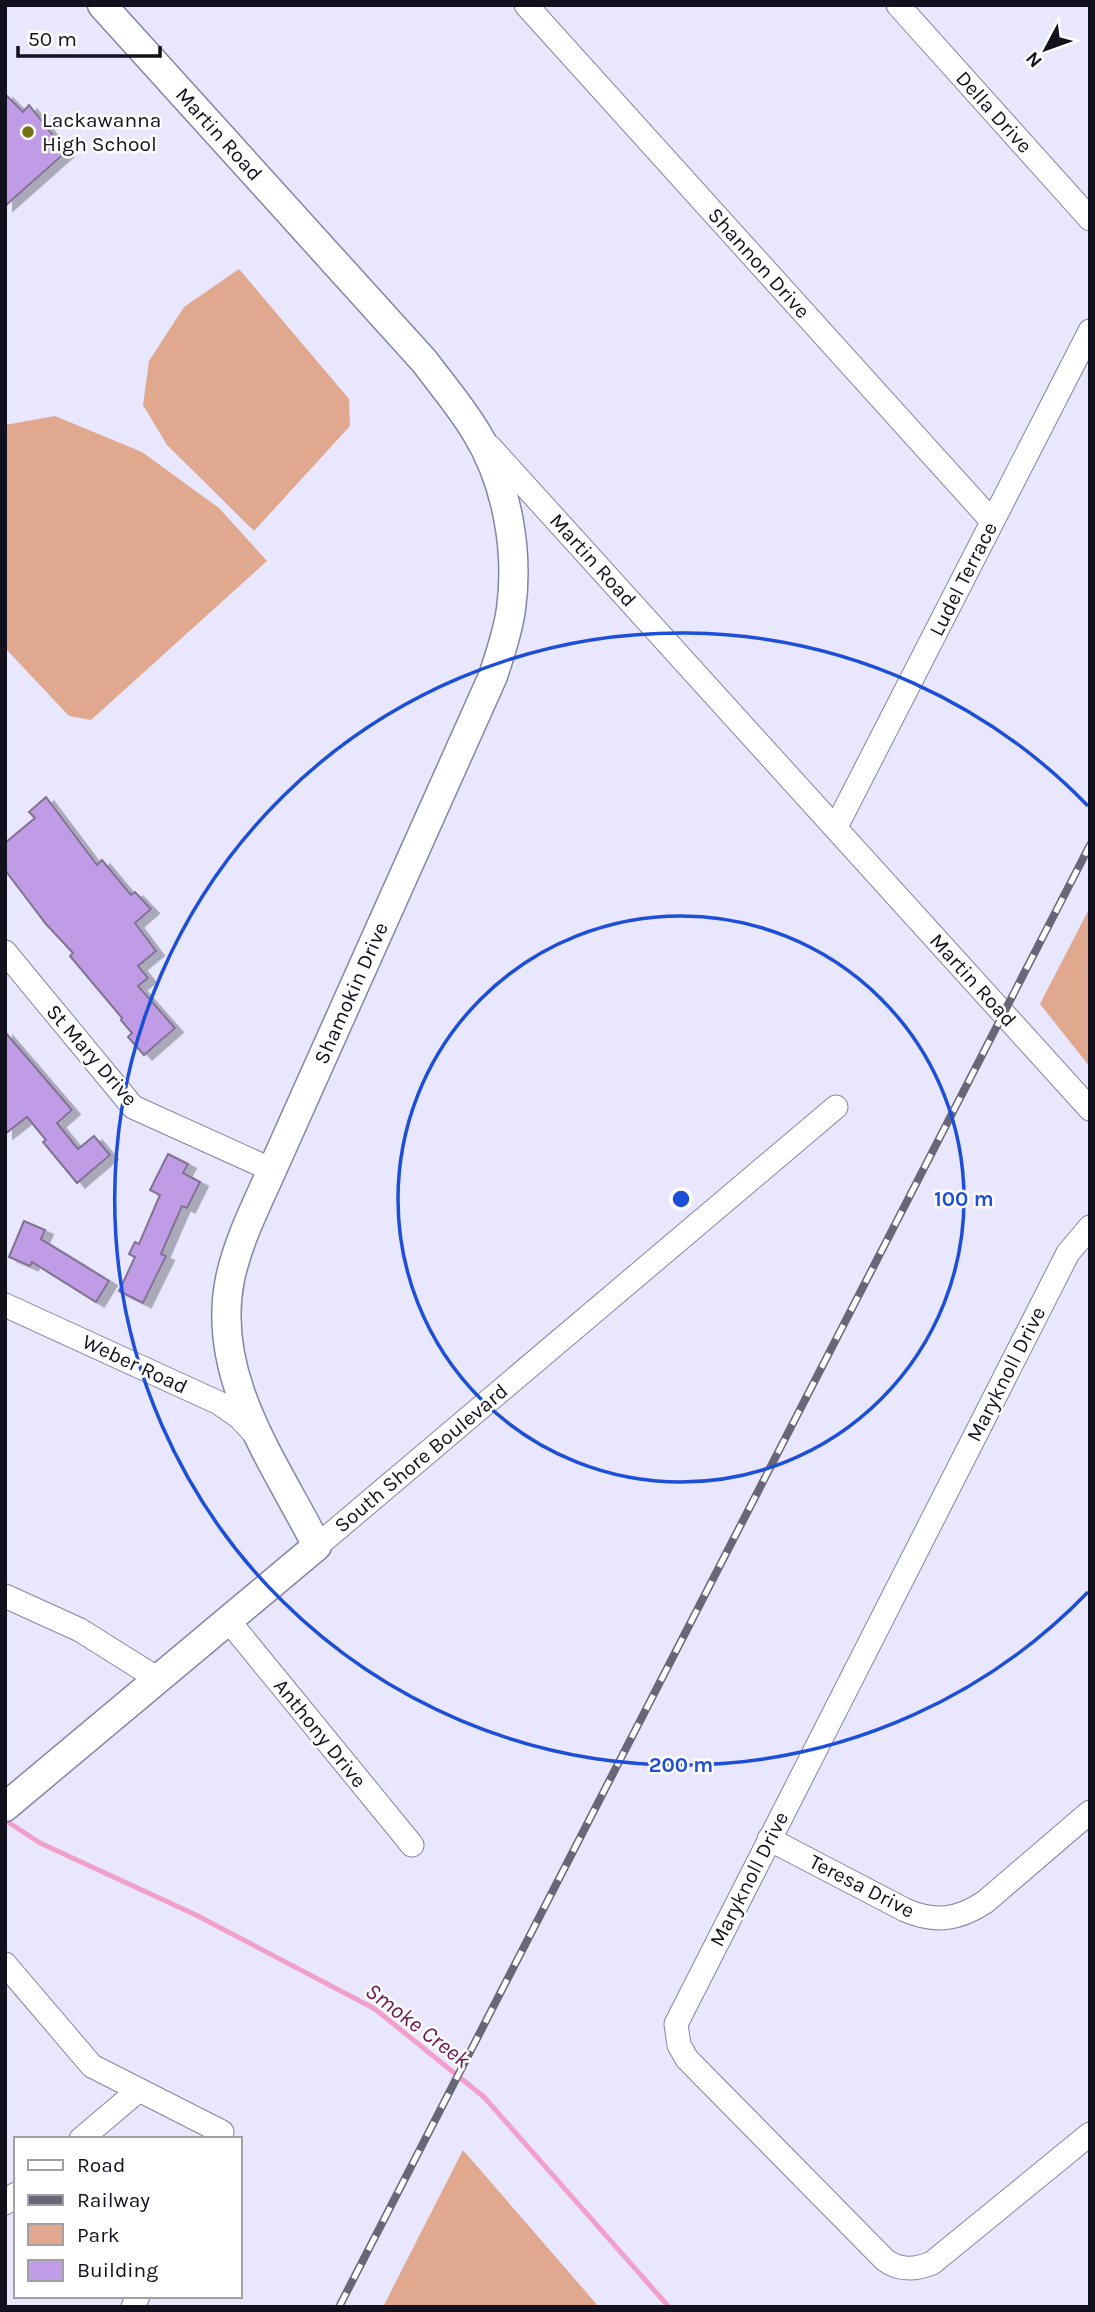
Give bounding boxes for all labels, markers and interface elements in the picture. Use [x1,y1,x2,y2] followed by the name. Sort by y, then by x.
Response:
[18,14,159,58] scale bar
[1011,14,1081,84] north arrow
[28,27,77,51] text: 50 m
[1021,47,1047,72] text: N
[951,66,1037,158] street label: Della Drive
[171,82,267,186] street label: Martin Road
[42,108,161,156] place label: Lackawanna High School
[20,124,36,140] marker: Lackawanna High School
[703,203,815,323] street label: Shannon Drive
[545,508,641,612] street label: Martin Road
[924,518,1002,640] street label: Ludel Terrace
[309,918,393,1068] street label: Shamokin Drive
[925,928,1021,1032] street label: Martin Road
[42,999,142,1111] street label: St Mary Drive
[669,1187,693,1211] centre of rings
[934,1187,994,1211] text: 100 m
[962,1302,1050,1446] street label: Maryknoll Drive
[79,1329,191,1399] street label: Weber Road
[330,1379,512,1537] street label: South Shore Boulevard
[269,1674,371,1792] street label: Anthony Drive
[649,1753,713,1777] text: 200 m
[705,1807,793,1951] street label: Maryknoll Drive
[805,1849,919,1923] street label: Teresa Drive
[360,1977,476,2074] water label: Smoke Creek
[14,2137,242,2298] legend
[77,2153,125,2177] text: Road
[77,2188,150,2212] text: Railway
[77,2223,120,2247] text: Park
[77,2258,158,2282] text: Building

